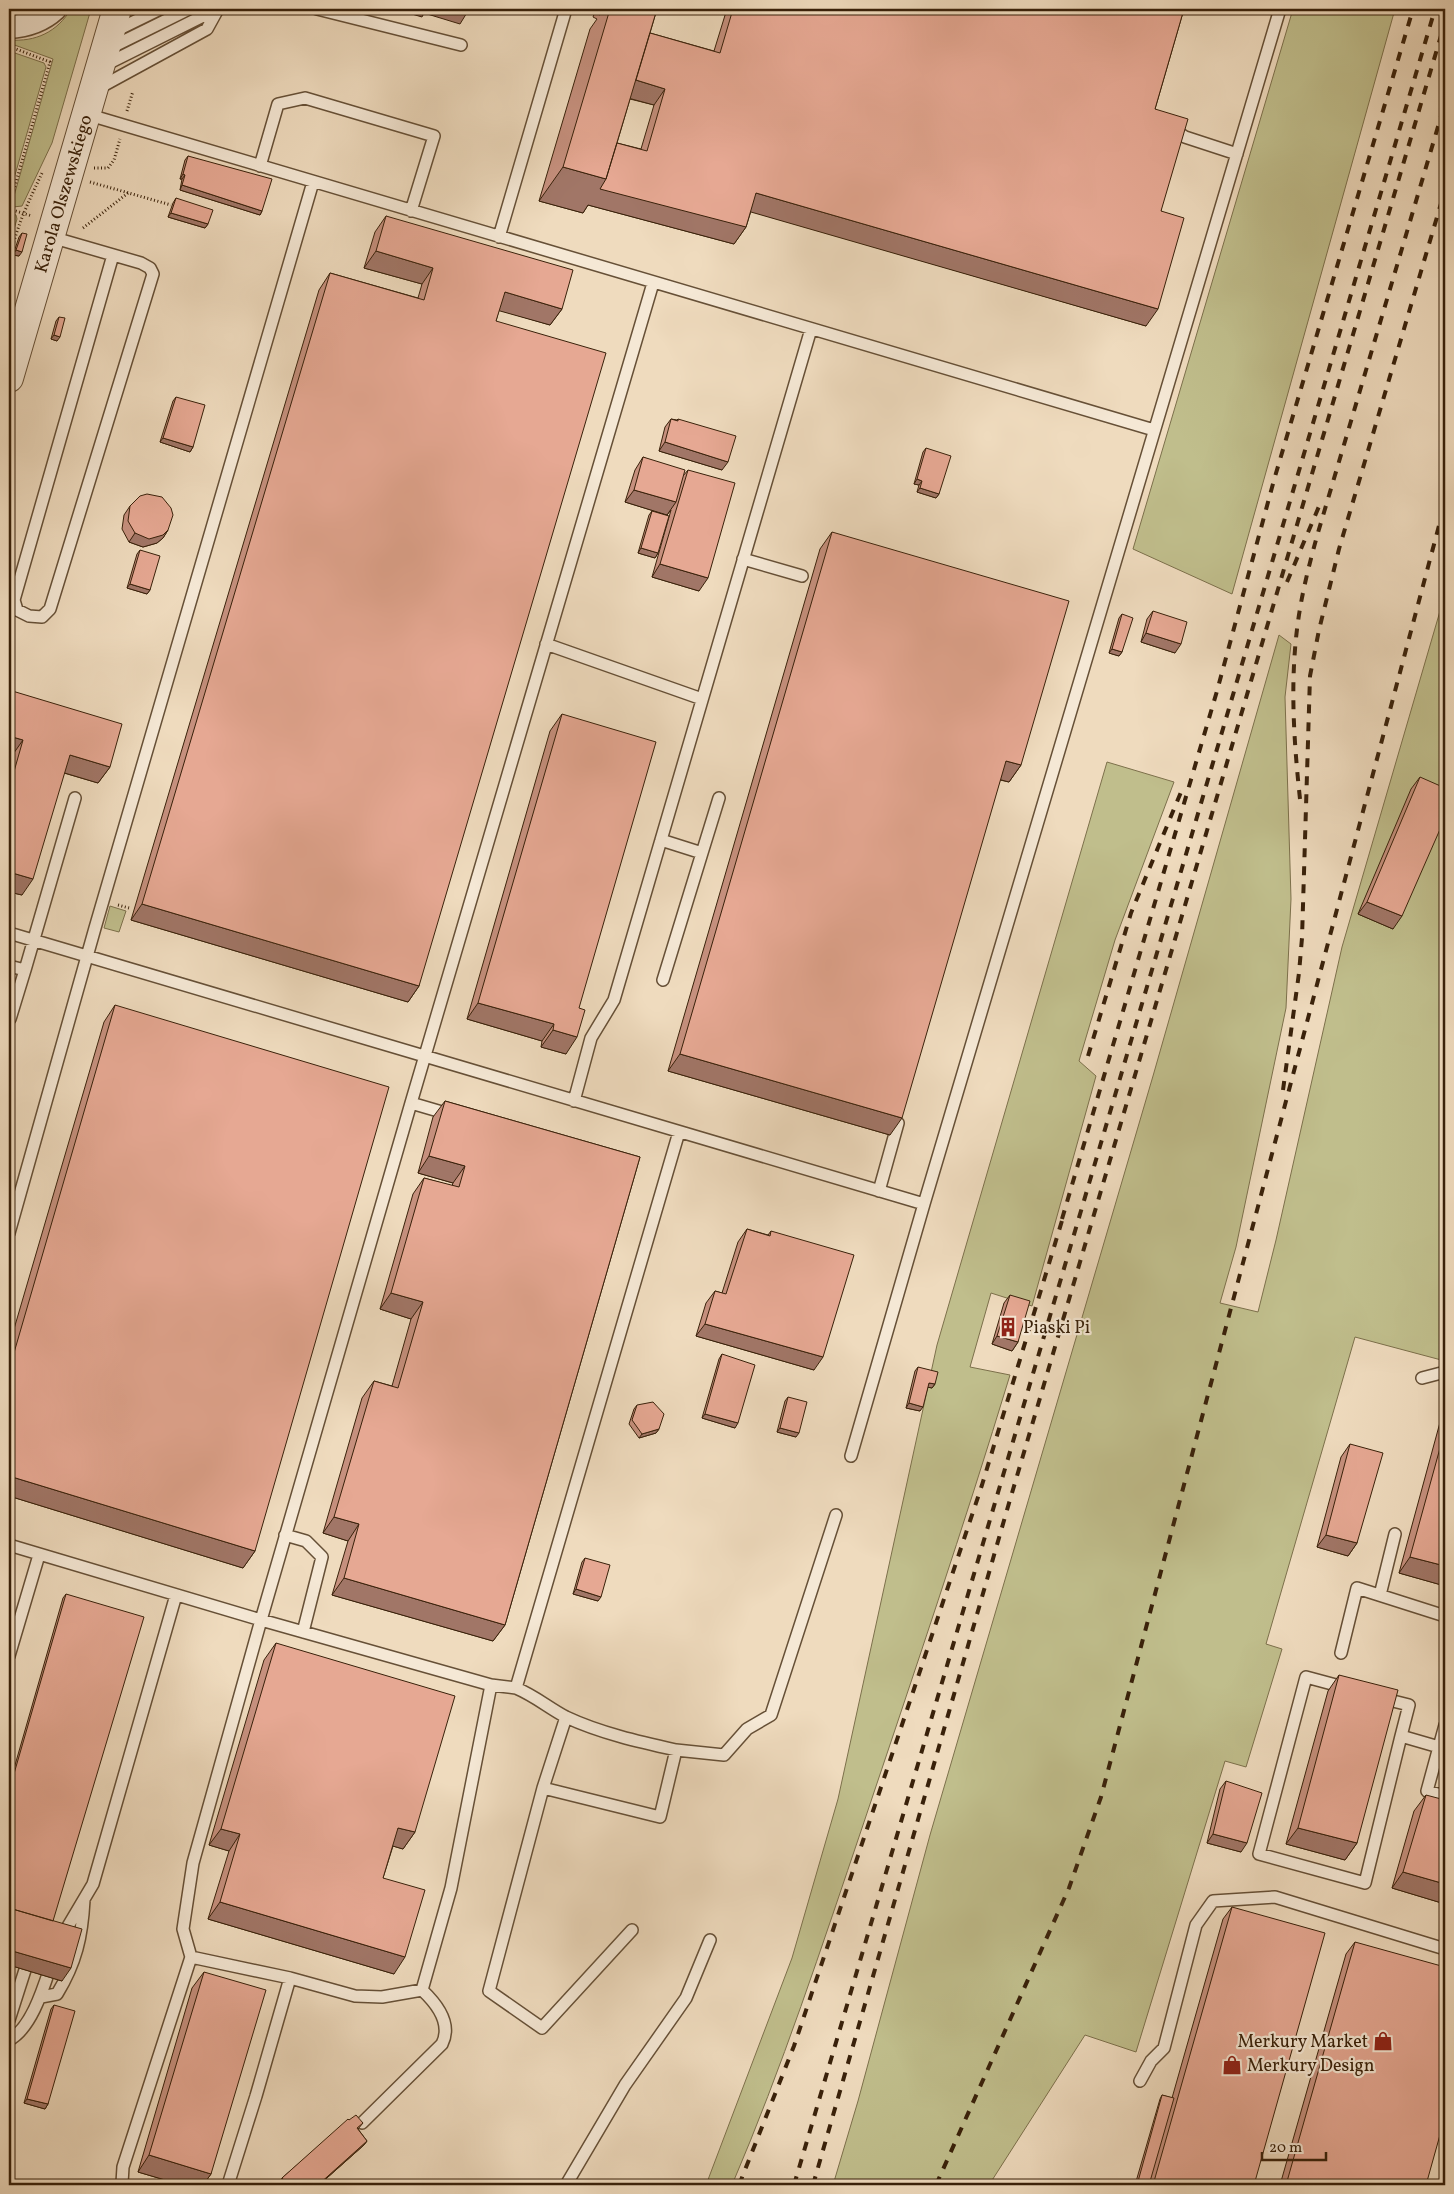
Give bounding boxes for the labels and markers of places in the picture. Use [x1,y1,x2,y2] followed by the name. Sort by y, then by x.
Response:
[997,1316,1019,1338] building icon: Piaski Pi
[1023,1316,1090,1341] place label: Piaski Pi
[1238,2030,1368,2055] place label: Merkury Market
[1372,2030,1394,2052] shop icon: Merkury Market
[1221,2054,1243,2076] shop icon: Merkury Design
[1247,2054,1375,2079] place label: Merkury Design

